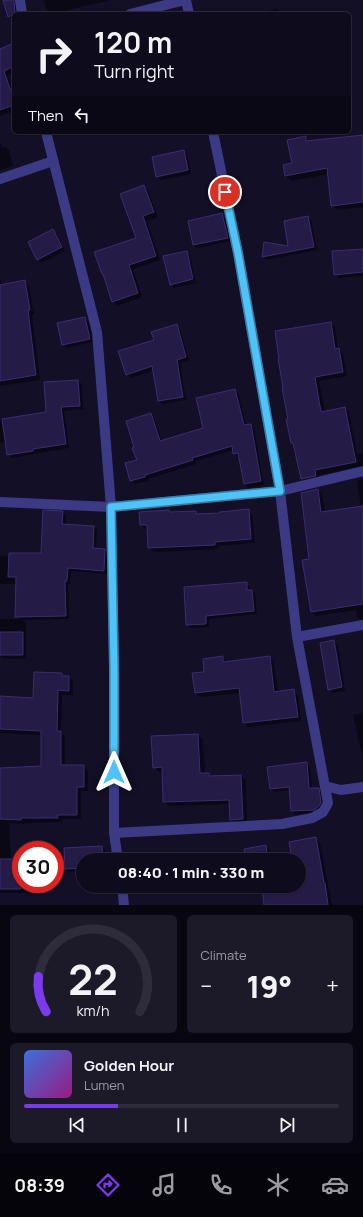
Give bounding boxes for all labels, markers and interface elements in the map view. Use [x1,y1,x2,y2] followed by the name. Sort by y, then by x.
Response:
[94,23,172,61] text: 120 m
[28,28,80,80] icon: right
[94,59,175,83] text: Turn right
[71,104,93,126] icon: left
[28,105,63,126] text: Then
[208,175,242,209] pin
[214,181,236,203] icon: arrive
[93,751,135,793] position arrow
[12,841,64,893] speed limit sign: 30
[118,862,264,883] text: 08:40 · 1 min · 330 m
[201,946,247,964] text: Climate
[68,951,118,1007] text: 22
[246,966,292,1007] text: 19°
[201,971,212,1001] text: −
[326,971,339,1001] text: +
[77,1001,110,1020] text: km/h
[84,1055,174,1076] text: Golden Hour
[84,1076,124,1094] text: Lumen
[66,1114,88,1136] icon: previous
[171,1114,193,1136] icon: pause
[276,1114,298,1136] icon: next
[94,1171,122,1199] icon: directions
[150,1171,178,1199] icon: music
[207,1171,235,1199] icon: phone
[264,1171,292,1199] icon: climate
[321,1171,349,1199] icon: car
[14,1173,65,1197] text: 08:39

